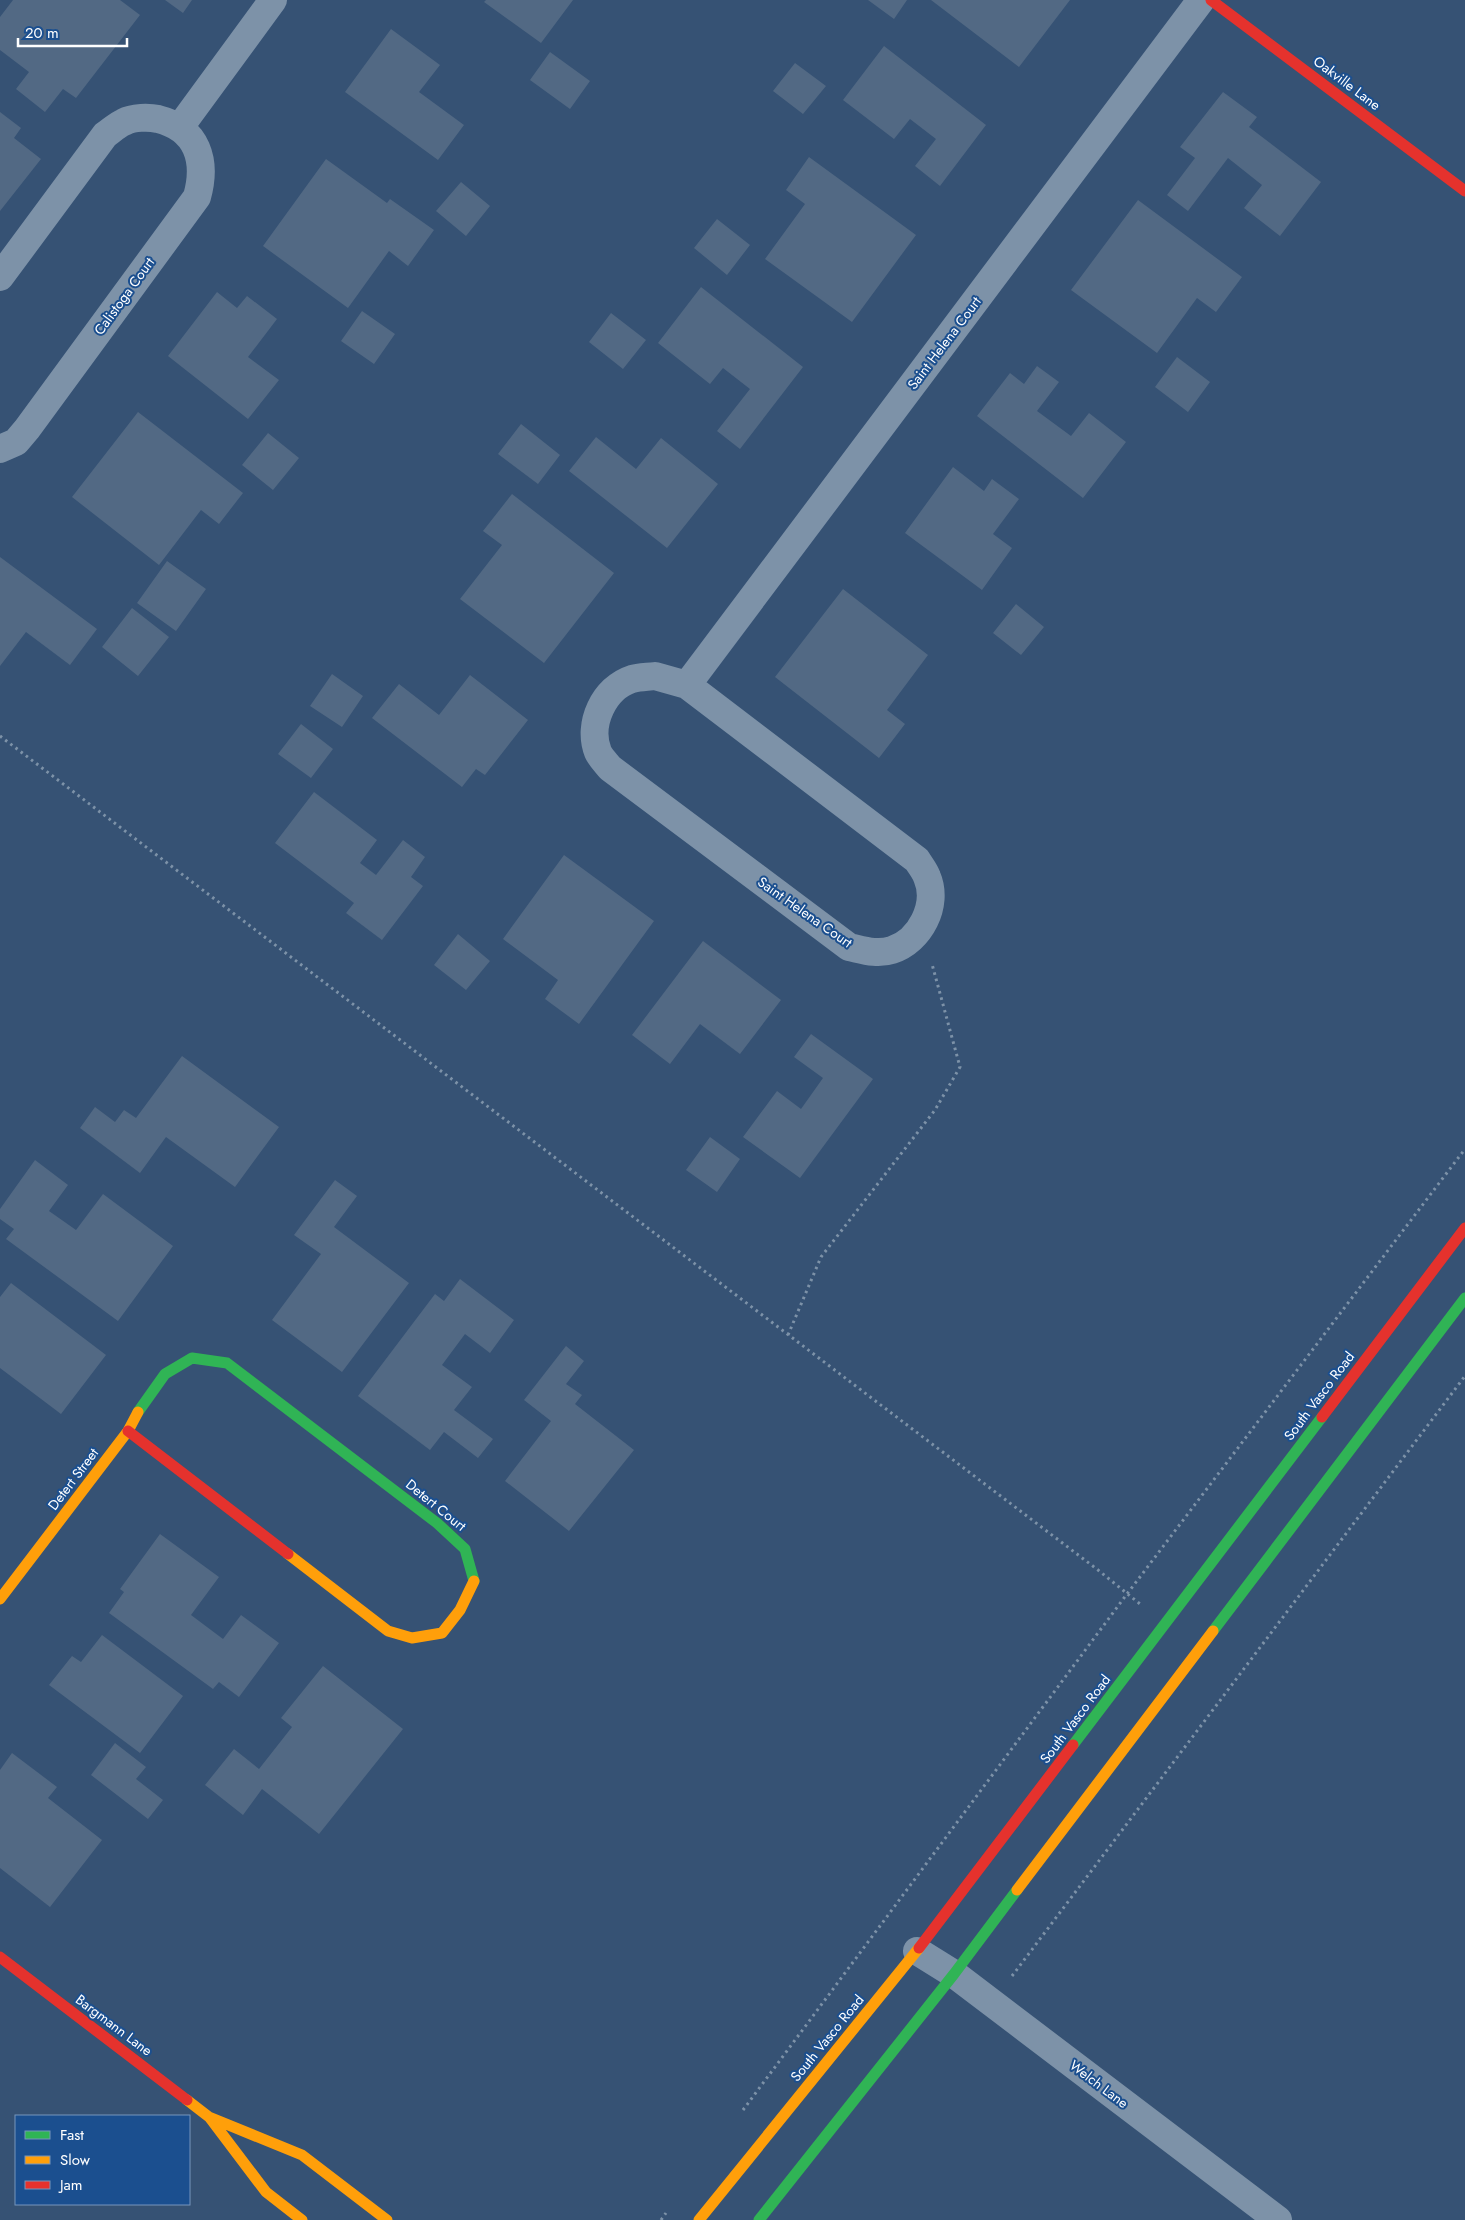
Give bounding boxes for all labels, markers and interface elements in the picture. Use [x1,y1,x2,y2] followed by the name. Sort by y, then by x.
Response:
[18,15,126,47] scale bar
[25,22,59,44] text: 20 m
[1309,51,1385,115] street label: Oakville Lane
[89,253,159,339] street label: Calistoga Court
[902,292,986,394] street label: Saint Helena Court
[754,872,857,953] street label: Saint Helena Court
[1279,1347,1359,1445] street label: South Vasco Road
[43,1443,103,1514] street label: Detert Street
[402,1474,471,1536] street label: Detert Court
[1035,1670,1115,1768] street label: South Vasco Road
[72,1990,156,2060] street label: Bargmann Lane
[786,1990,868,2086] street label: South Vasco Road
[1065,2055,1133,2113] street label: Welch Lane
[15,2115,190,2205] legend
[60,2124,84,2146] text: Fast
[60,2149,91,2171] text: Slow
[58,2174,83,2196] text: Jam

